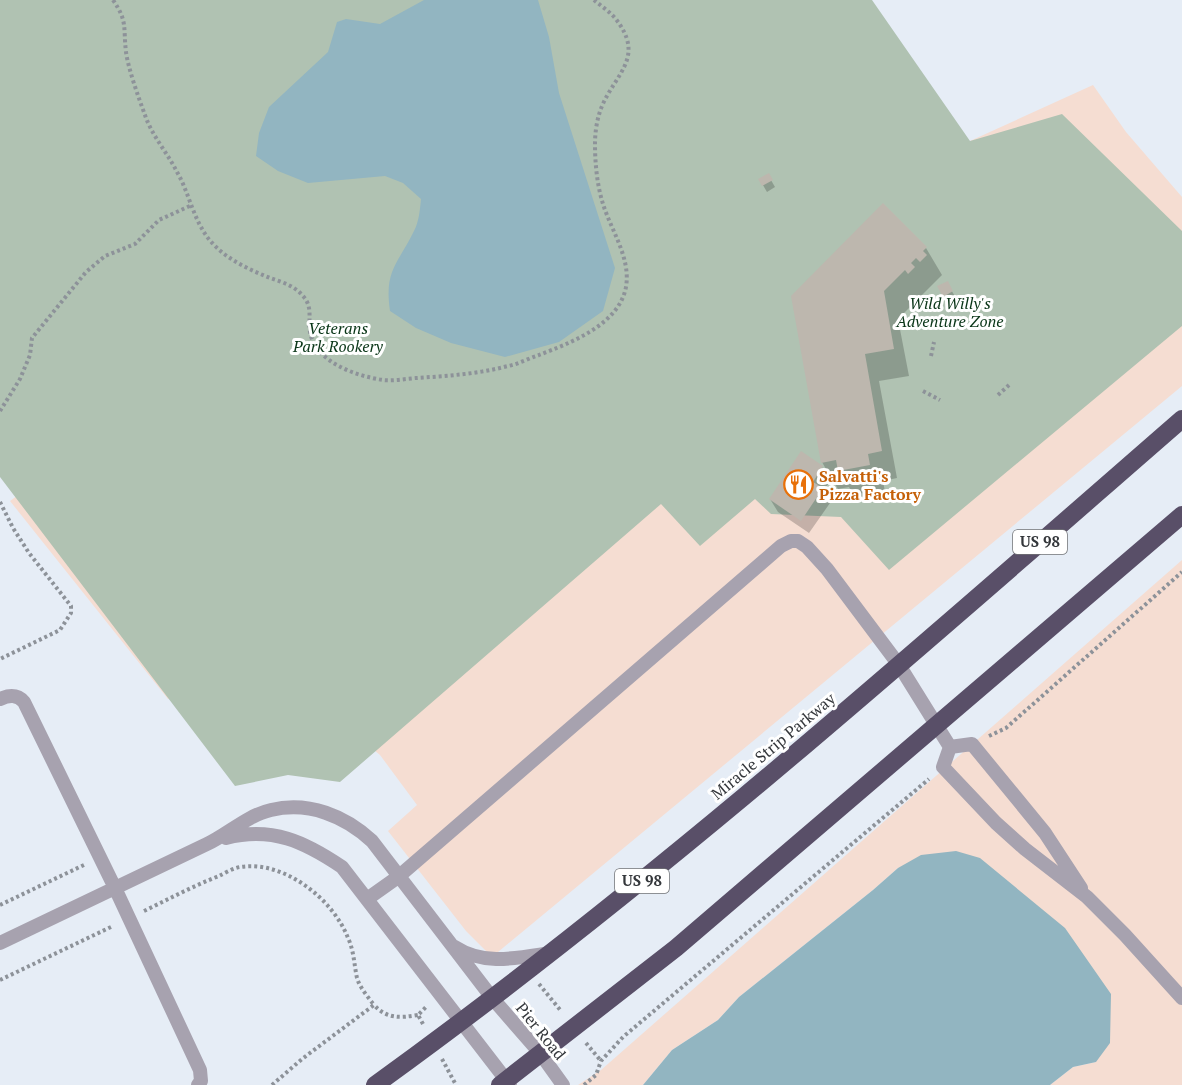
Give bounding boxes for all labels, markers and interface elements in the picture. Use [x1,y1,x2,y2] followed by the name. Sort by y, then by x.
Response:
[895,292,1004,332] park label: Wild Willy's Adventure Zone
[292,317,384,357] park label: Veterans Park Rookery
[819,465,922,505] place label: Salvatti's Pizza Factory
[782,469,814,501] restaurant icon: Salvatti's Pizza Factory
[1013,530,1067,554] road number: US 98
[706,687,840,804] street label: Miracle Strip Parkway
[615,869,669,893] road number: US 98
[511,998,571,1064] street label: Pier Road

